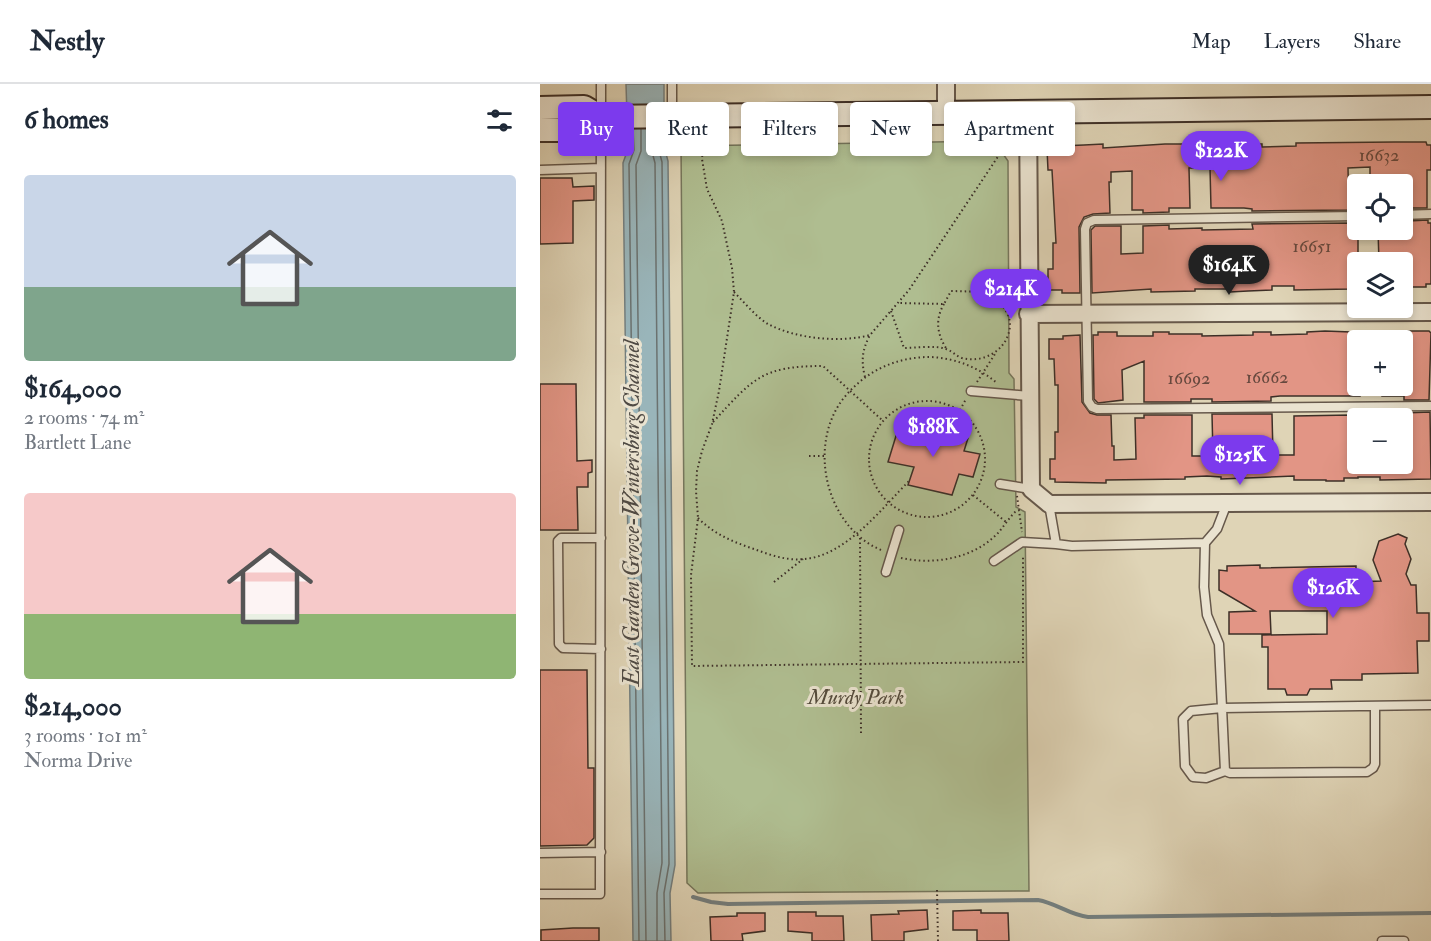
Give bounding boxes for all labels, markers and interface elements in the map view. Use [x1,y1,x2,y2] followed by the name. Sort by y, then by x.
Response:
[30,24,104,59] text: Nestly
[1191,28,1231,55] text: Map
[1264,28,1320,55] text: Layers
[1353,28,1401,55] text: Share
[558,102,634,156] chip: Buy
[646,102,729,156] chip: Rent
[741,102,838,156] chip: Filters
[850,102,932,156] chip: New
[944,102,1075,156] chip: Apartment
[24,104,109,136] text: 6 homes
[483,104,516,137] icon: filters
[1179,131,1263,182] pin: $122K
[1195,138,1247,163] text: $122K
[1359,144,1399,167] house number: 16632
[1347,174,1413,474] map controls
[1347,174,1413,240] button: locate
[216,214,324,322] icon: home
[1293,235,1331,258] house number: 16651
[1187,245,1271,296] pin: $164K
[1202,252,1256,277] text: $164K
[1347,252,1413,318] button: layers
[969,269,1053,320] pin: $214K
[984,276,1038,301] text: $214K
[1347,330,1413,396] button: +
[618,338,646,688] water label: East Garden Grove-Wintersburg Channel
[1246,366,1288,389] house number: 16662
[1168,367,1210,390] house number: 16692
[24,373,122,405] text: $164,000
[24,405,145,430] text: 2 rooms · 74 m²
[891,407,975,458] pin: $188K
[1347,408,1413,474] button: −
[907,414,959,439] text: $188K
[24,430,131,455] text: Bartlett Lane
[1198,435,1282,486] pin: $125K
[1214,442,1266,467] text: $125K
[216,532,324,640] icon: home
[1291,568,1375,619] pin: $126K
[1307,575,1359,600] text: $126K
[806,684,904,711] park label: Murdy Park
[24,691,122,723] text: $214,000
[24,723,147,748] text: 3 rooms · 101 m²
[24,748,132,773] text: Norma Drive

